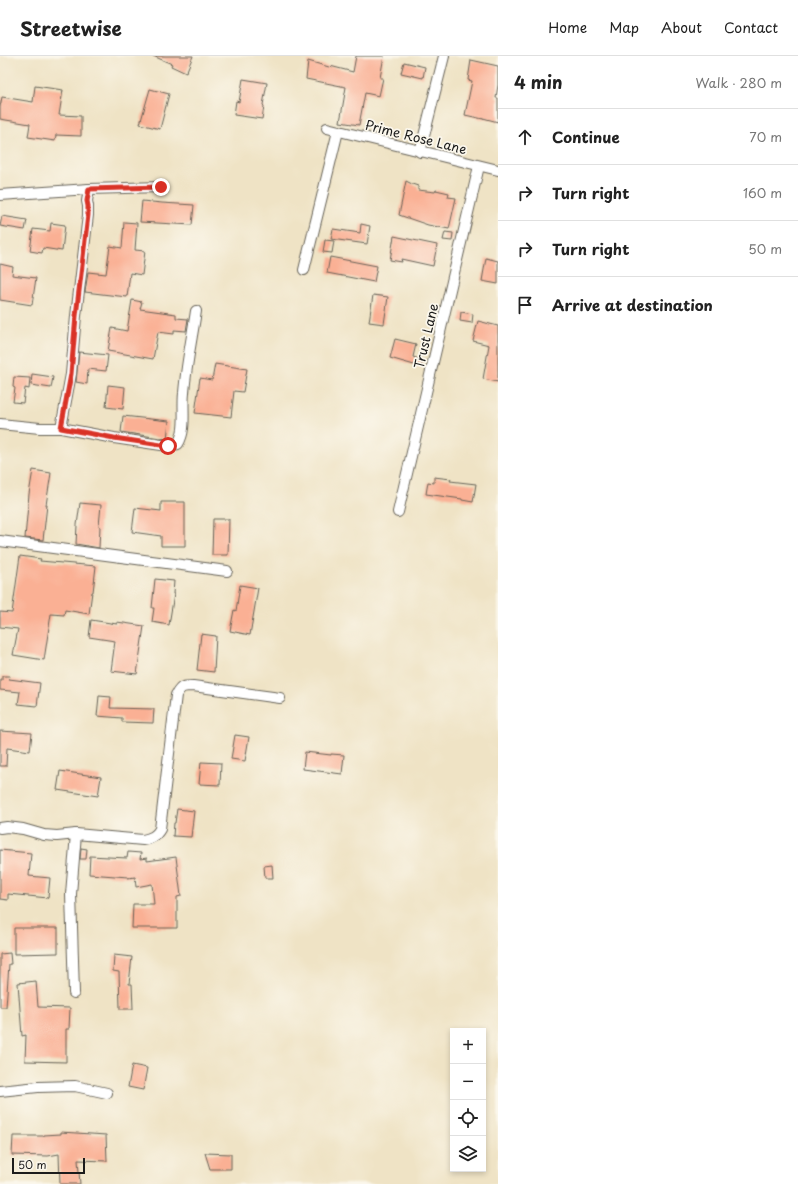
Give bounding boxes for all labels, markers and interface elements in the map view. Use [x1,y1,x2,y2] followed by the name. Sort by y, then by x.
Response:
[20,14,122,42] text: Streetwise
[548,17,587,38] text: Home
[609,17,639,38] text: Map
[661,17,702,38] text: About
[724,17,778,38] text: Contact
[514,69,562,95] text: 4 min
[695,73,782,92] text: Walk · 280 m
[363,115,469,158] street label: Prime Rose Lane
[552,125,620,148] text: Continue
[514,126,536,148] icon: ahead
[749,127,782,146] text: 70 m
[152,178,170,196] route end
[552,181,629,204] text: Turn right
[514,182,536,204] icon: right
[743,183,782,202] text: 160 m
[552,237,629,260] text: Turn right
[514,238,536,260] icon: right
[748,239,782,258] text: 50 m
[552,293,713,316] text: Arrive at destination
[514,294,536,316] icon: arrive
[409,301,442,370] street label: Trust Lane
[159,437,177,455] route start
[450,1028,486,1172] map controls
[450,1028,486,1064] button: +
[450,1064,486,1100] button: −
[450,1100,486,1136] button: locate
[450,1136,486,1172] button: layers
[12,1156,85,1175] scale bar
[18,1156,47,1173] text: 50 m

